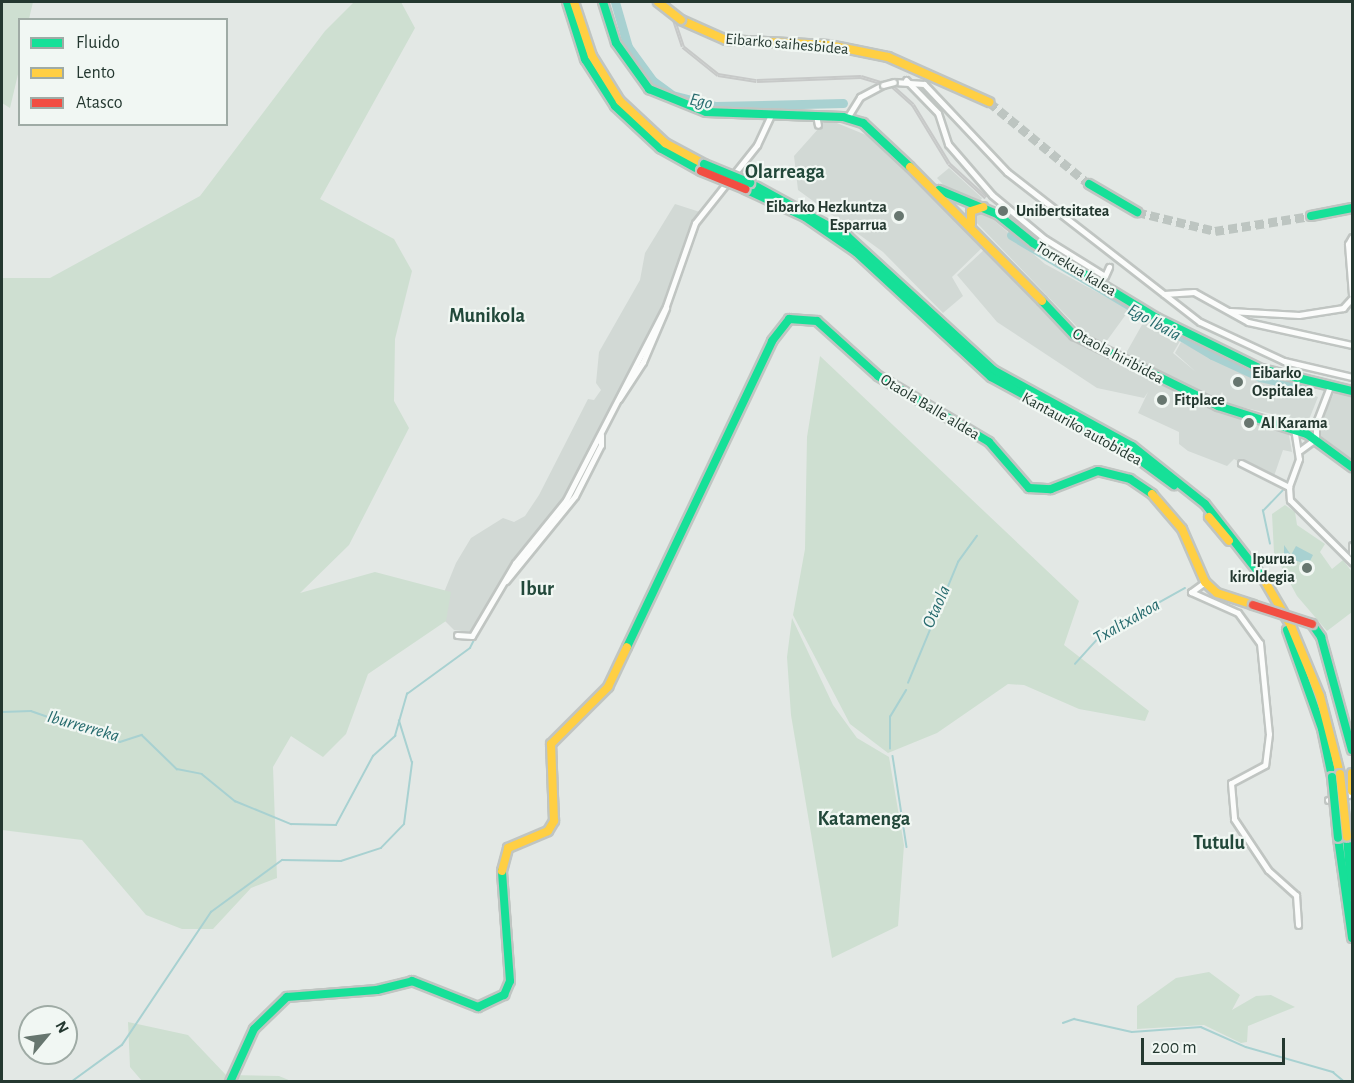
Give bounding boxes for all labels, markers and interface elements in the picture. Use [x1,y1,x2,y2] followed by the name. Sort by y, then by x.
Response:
[18,18,228,126] legend
[725,29,849,59] street label: Eibarko saihesbidea
[76,34,120,52] text: Fluido
[76,64,115,82] text: Lento
[688,89,714,115] water label: Ego
[76,94,123,112] text: Atasco
[745,160,825,184] district label: Olarreaga
[766,197,887,235] place label: Eibarko Hezkuntza Esparrua
[1016,201,1110,221] place label: Unibertsitatea
[994,202,1012,220] marker: Unibertsitatea
[892,209,906,223] marker: Eibarko Hezkuntza Esparrua
[1032,237,1120,301] street label: Torrekua kalea
[1123,300,1185,346] water label: Ego Ibaia
[449,304,525,328] district label: Munikola
[1069,324,1167,388] street label: Otaola hiribidea
[1252,363,1313,401] place label: Eibarko Ospitalea
[877,370,983,444] street label: Otaola Balle aldea
[1229,373,1247,391] marker: Eibarko Ospitalea
[1018,388,1146,470] street label: Kantauriko autobidea
[1174,390,1225,410] place label: Fitplace
[1155,393,1169,407] marker: Fitplace
[1261,413,1328,433] place label: Al Karama
[1242,416,1256,430] marker: Al Karama
[1230,549,1295,587] place label: Ipurua kiroldegia
[1300,561,1314,575] marker: Ipurua kiroldegia
[520,577,554,601] district label: Ibur
[918,582,956,632] water label: Otaola
[1090,594,1164,650] water label: Txaltxakoa
[44,706,122,748] water label: Iburrerreka
[818,807,910,831] district label: Katamenga
[1193,831,1245,855] district label: Tutulu
[18,1005,78,1065] north arrow
[52,1018,72,1036] text: N
[1144,1026,1288,1064] scale bar
[1152,1039,1197,1057] text: 200 m

